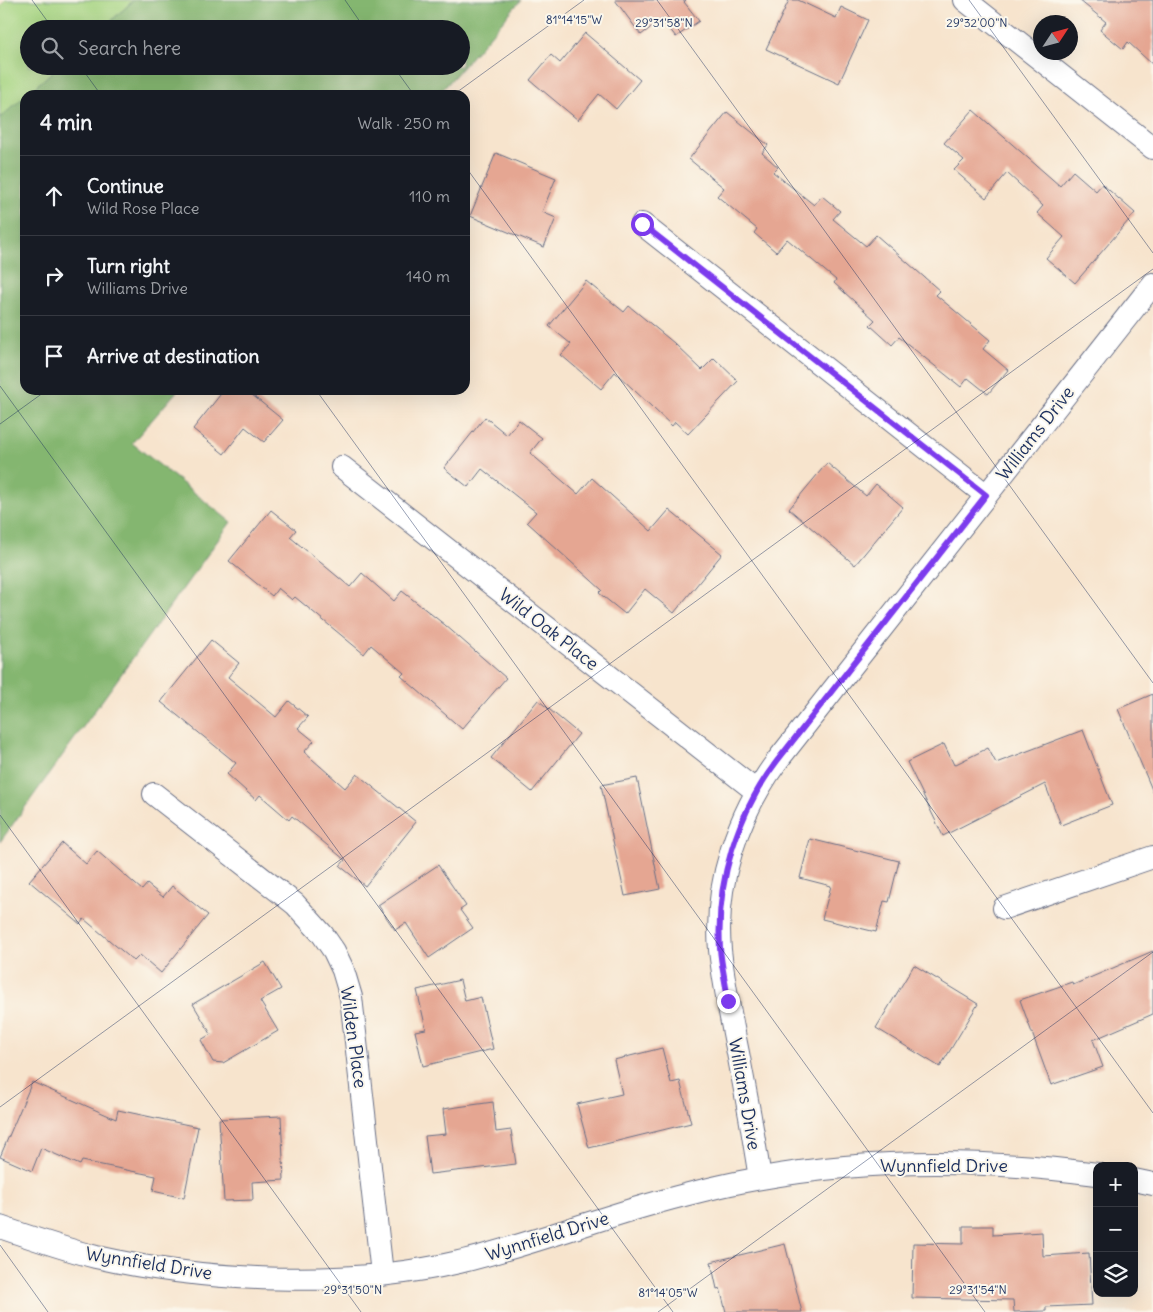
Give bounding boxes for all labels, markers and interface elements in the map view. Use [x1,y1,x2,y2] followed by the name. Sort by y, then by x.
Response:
[546,12,602,27] text: 81°14'15"W
[635,15,693,30] text: 29°31'58"N
[946,15,1008,30] text: 29°32'00"N
[1033,15,1078,60] north arrow
[20,20,470,75] search box
[38,34,66,62] icon: search
[78,36,181,60] text: Search here
[40,109,92,136] text: 4 min
[358,113,450,133] text: Walk · 250 m
[87,174,164,198] text: Continue
[40,182,68,210] icon: ahead
[409,186,450,206] text: 110 m
[87,198,199,218] text: Wild Rose Place
[631,213,654,236] route start
[87,254,170,278] text: Turn right
[40,262,68,290] icon: right
[406,266,450,286] text: 140 m
[87,278,188,298] text: Williams Drive
[40,342,68,370] icon: arrive
[87,344,260,368] text: Arrive at destination
[991,381,1079,485] street label: Williams Drive
[494,583,604,675] street label: Wild Oak Place
[335,984,373,1090] street label: Wilden Place
[717,990,740,1013] route end
[724,1036,766,1152] street label: Williams Drive
[880,1154,1008,1177] street label: Wynnfield Drive
[1093,1162,1138,1297] map controls
[1093,1162,1138,1207] button: +
[482,1206,612,1266] street label: Wynnfield Drive
[1093,1207,1138,1252] button: −
[84,1242,214,1284] street label: Wynnfield Drive
[1093,1252,1138,1297] button: layers
[324,1282,382,1297] text: 29°31'50"N
[949,1282,1007,1297] text: 29°31'54"N
[638,1285,698,1300] text: 81°14'05"W

